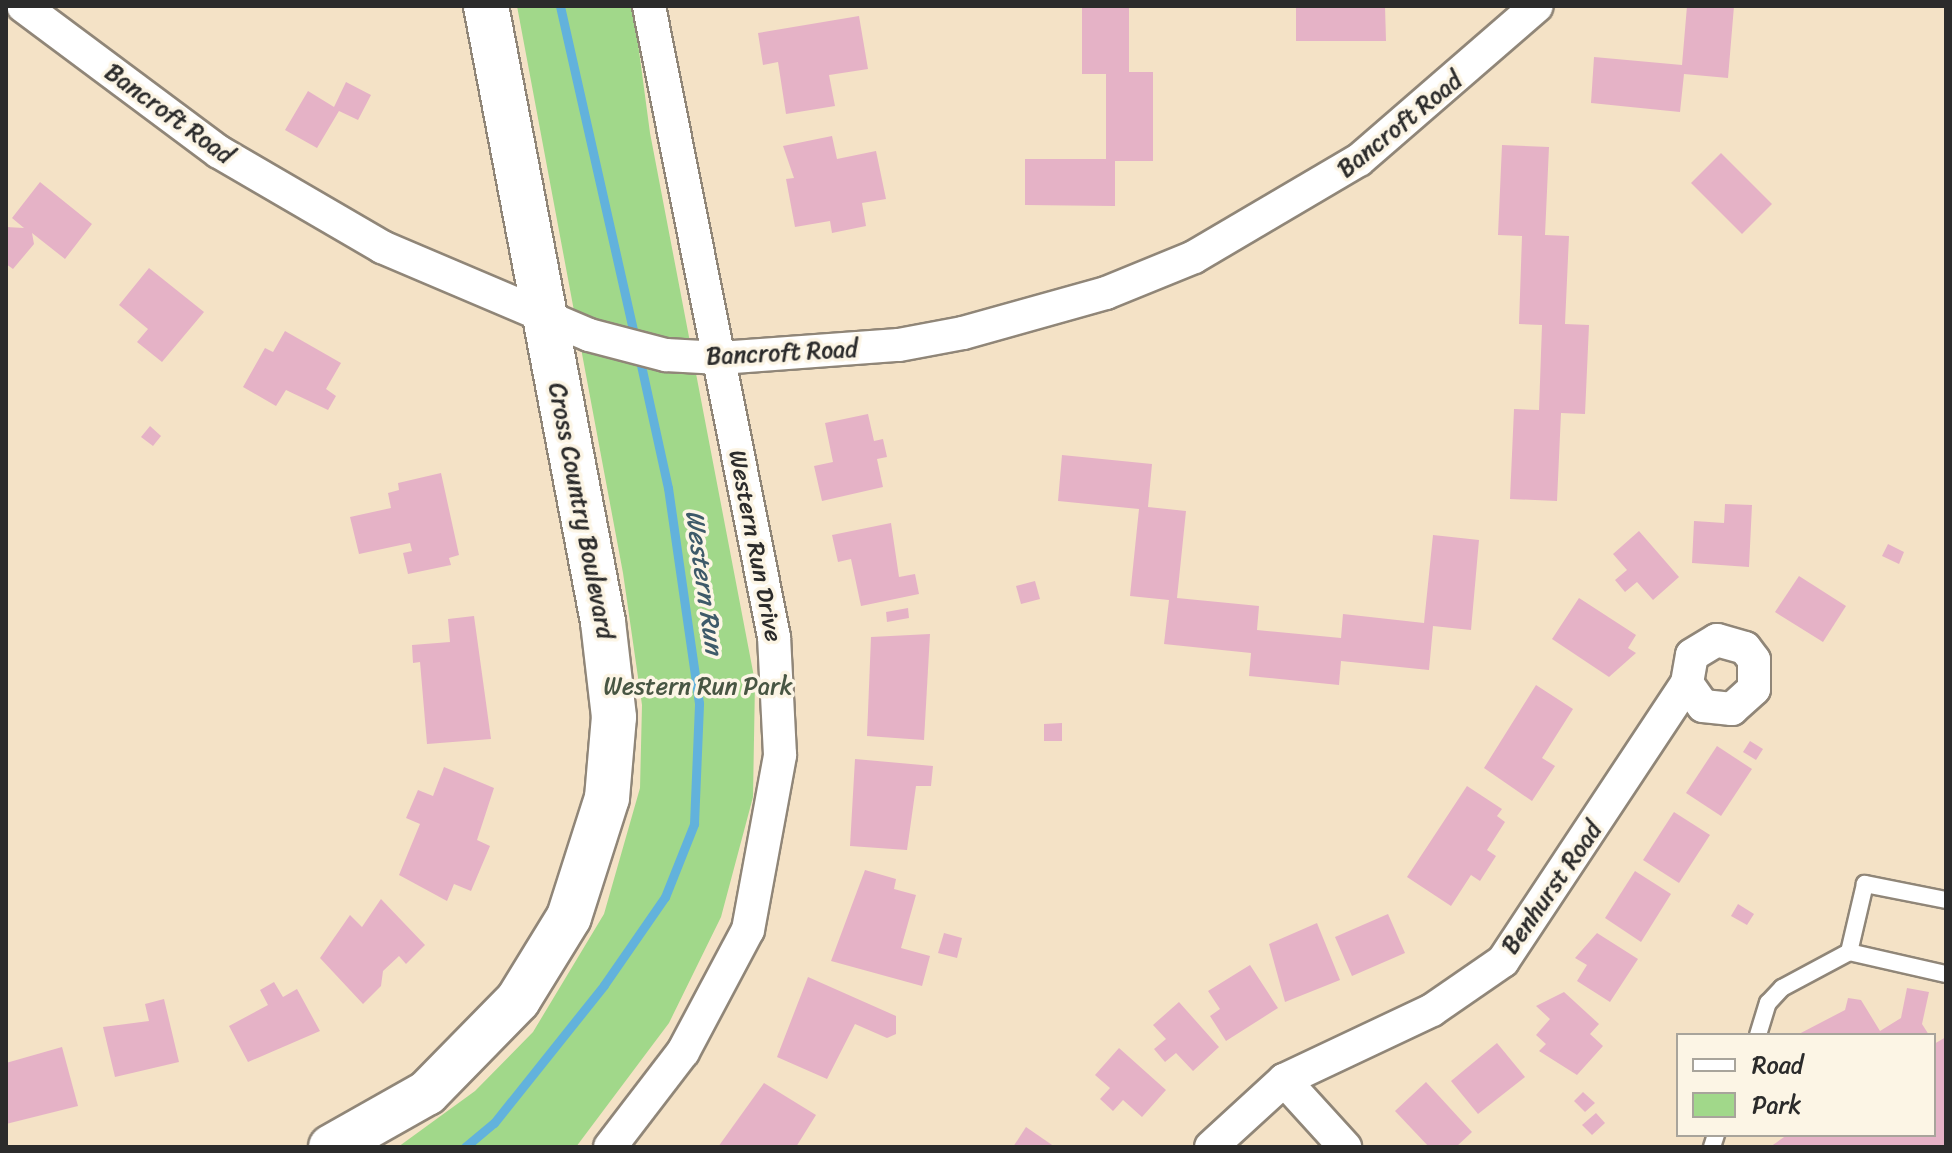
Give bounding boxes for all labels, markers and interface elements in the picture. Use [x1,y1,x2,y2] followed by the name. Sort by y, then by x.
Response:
[99,58,239,170] street label: Bancroft Road
[1332,66,1468,184] street label: Bancroft Road
[705,335,859,371] street label: Bancroft Road
[542,380,620,642] street label: Cross Country Boulevard
[722,448,788,644] street label: Western Run Drive
[678,508,730,656] water label: Western Run
[603,673,793,701] park label: Western Run Park
[1496,816,1608,960] street label: Benhurst Road
[1676,1033,1936,1137] legend
[1752,1044,1803,1086] text: Road
[1752,1084,1801,1126] text: Park

